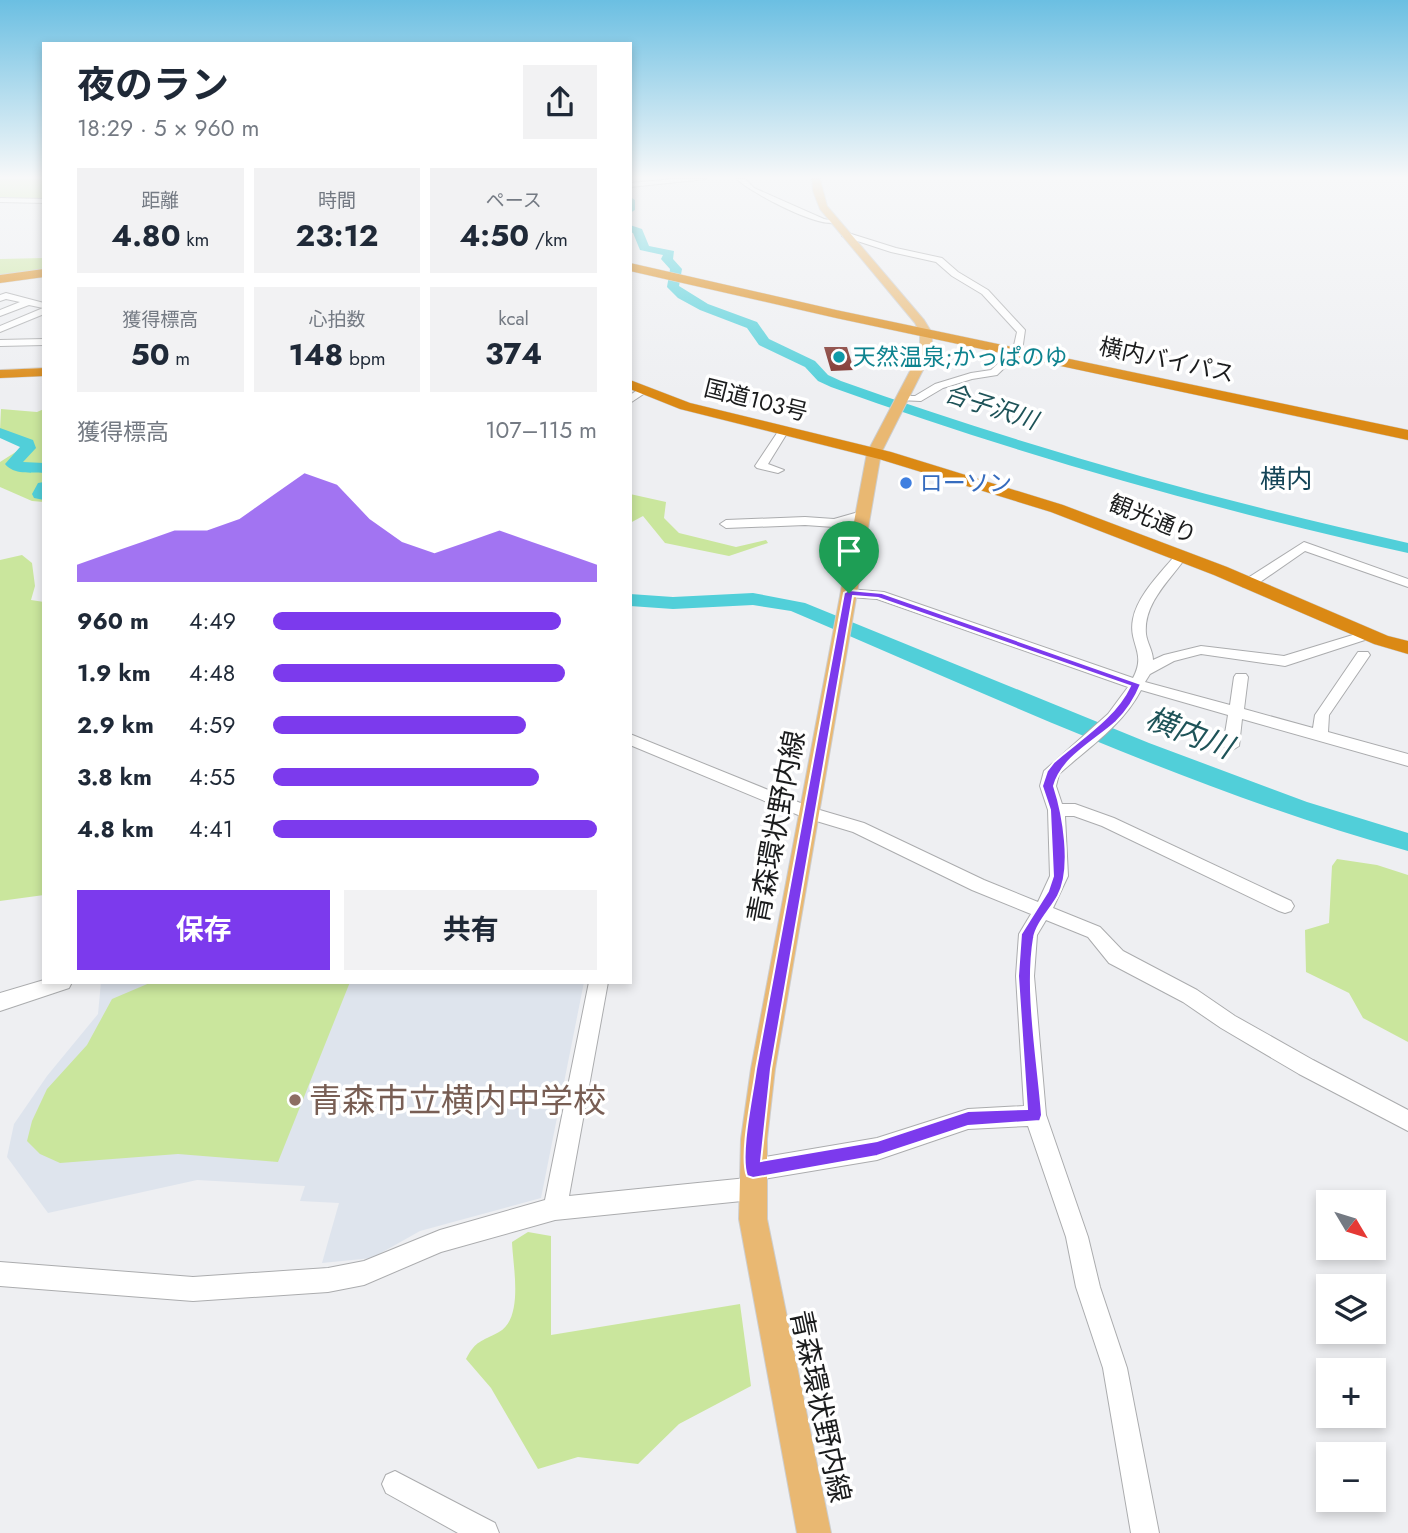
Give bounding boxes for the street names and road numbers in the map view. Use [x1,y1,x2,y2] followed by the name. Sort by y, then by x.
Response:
[1096,329,1238,391] street label: 横内バイパス
[701,371,811,429] street label: 国道103号
[1104,486,1202,552] street label: 観光通り
[738,727,815,927] street label: 青森環状野内線
[780,1306,861,1506] street label: 青森環状野内線

